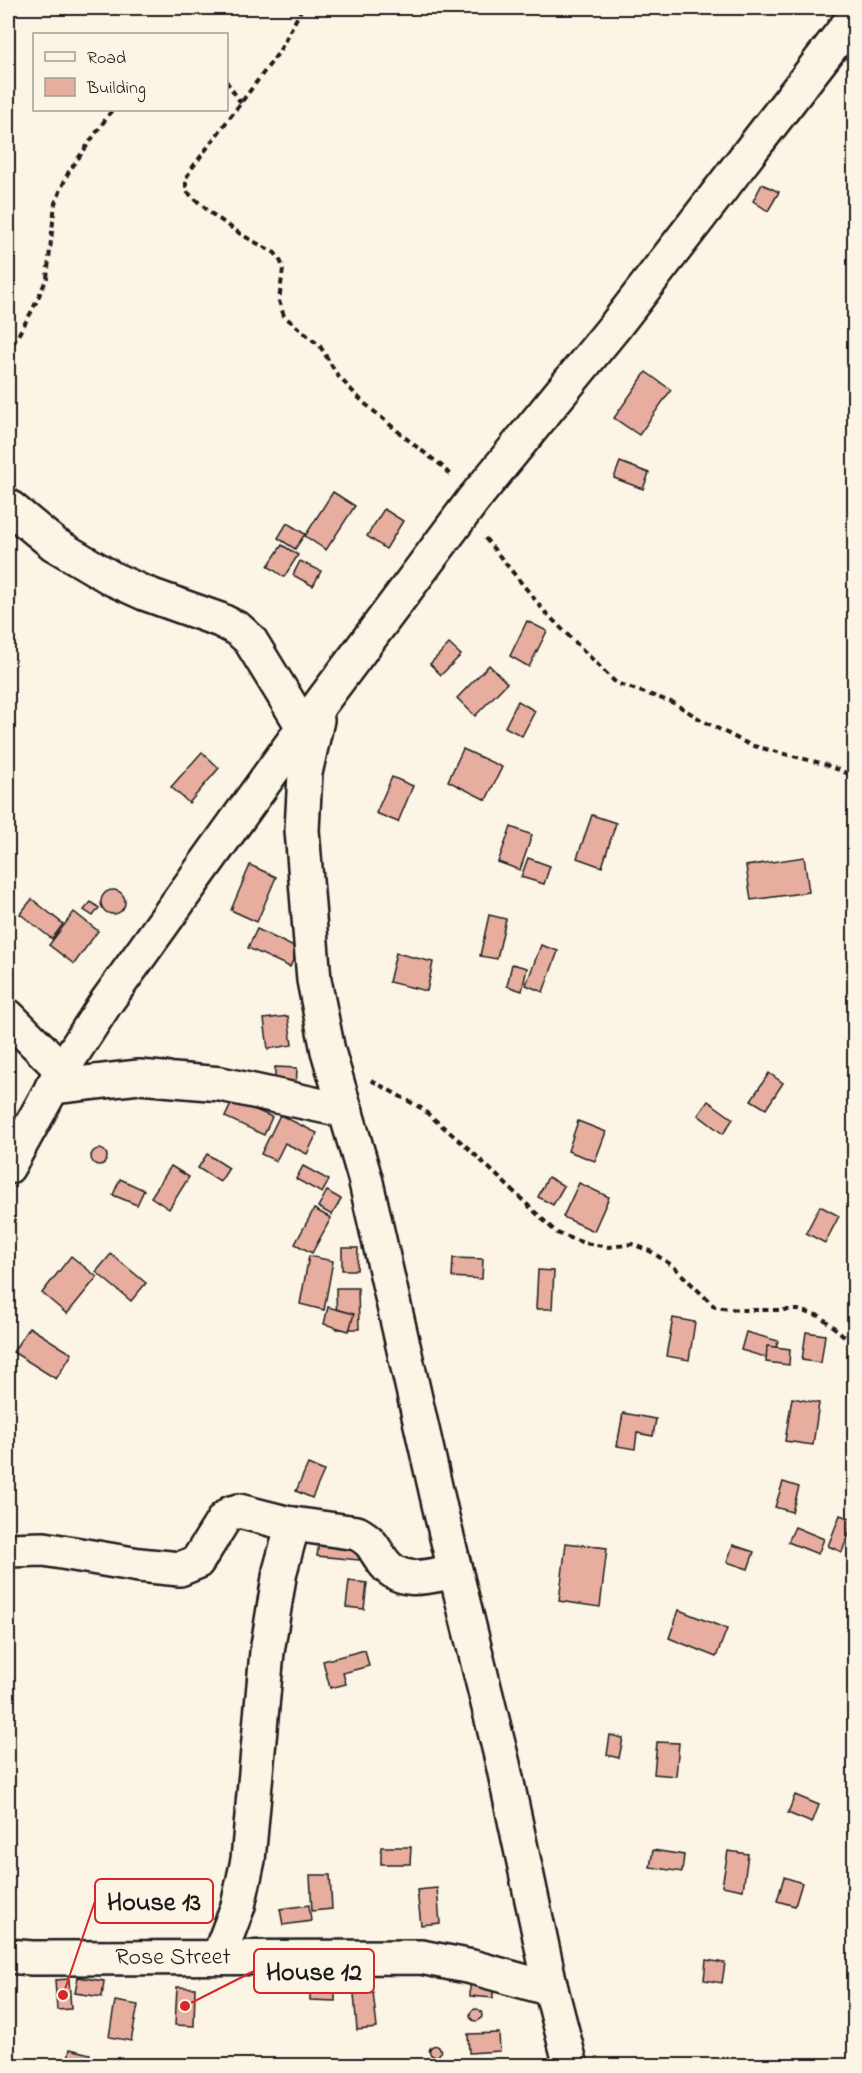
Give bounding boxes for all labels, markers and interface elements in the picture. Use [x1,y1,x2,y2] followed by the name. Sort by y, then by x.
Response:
[33,33,228,111] legend
[87,46,126,72] text: Road
[86,76,146,103] text: Building
[95,1879,213,1923] callout: House 13
[107,1885,201,1923] text: House 13
[115,1940,231,1975] street label: Rose Street
[254,1949,374,1993] callout: House 12
[266,1955,362,1993] text: House 12

